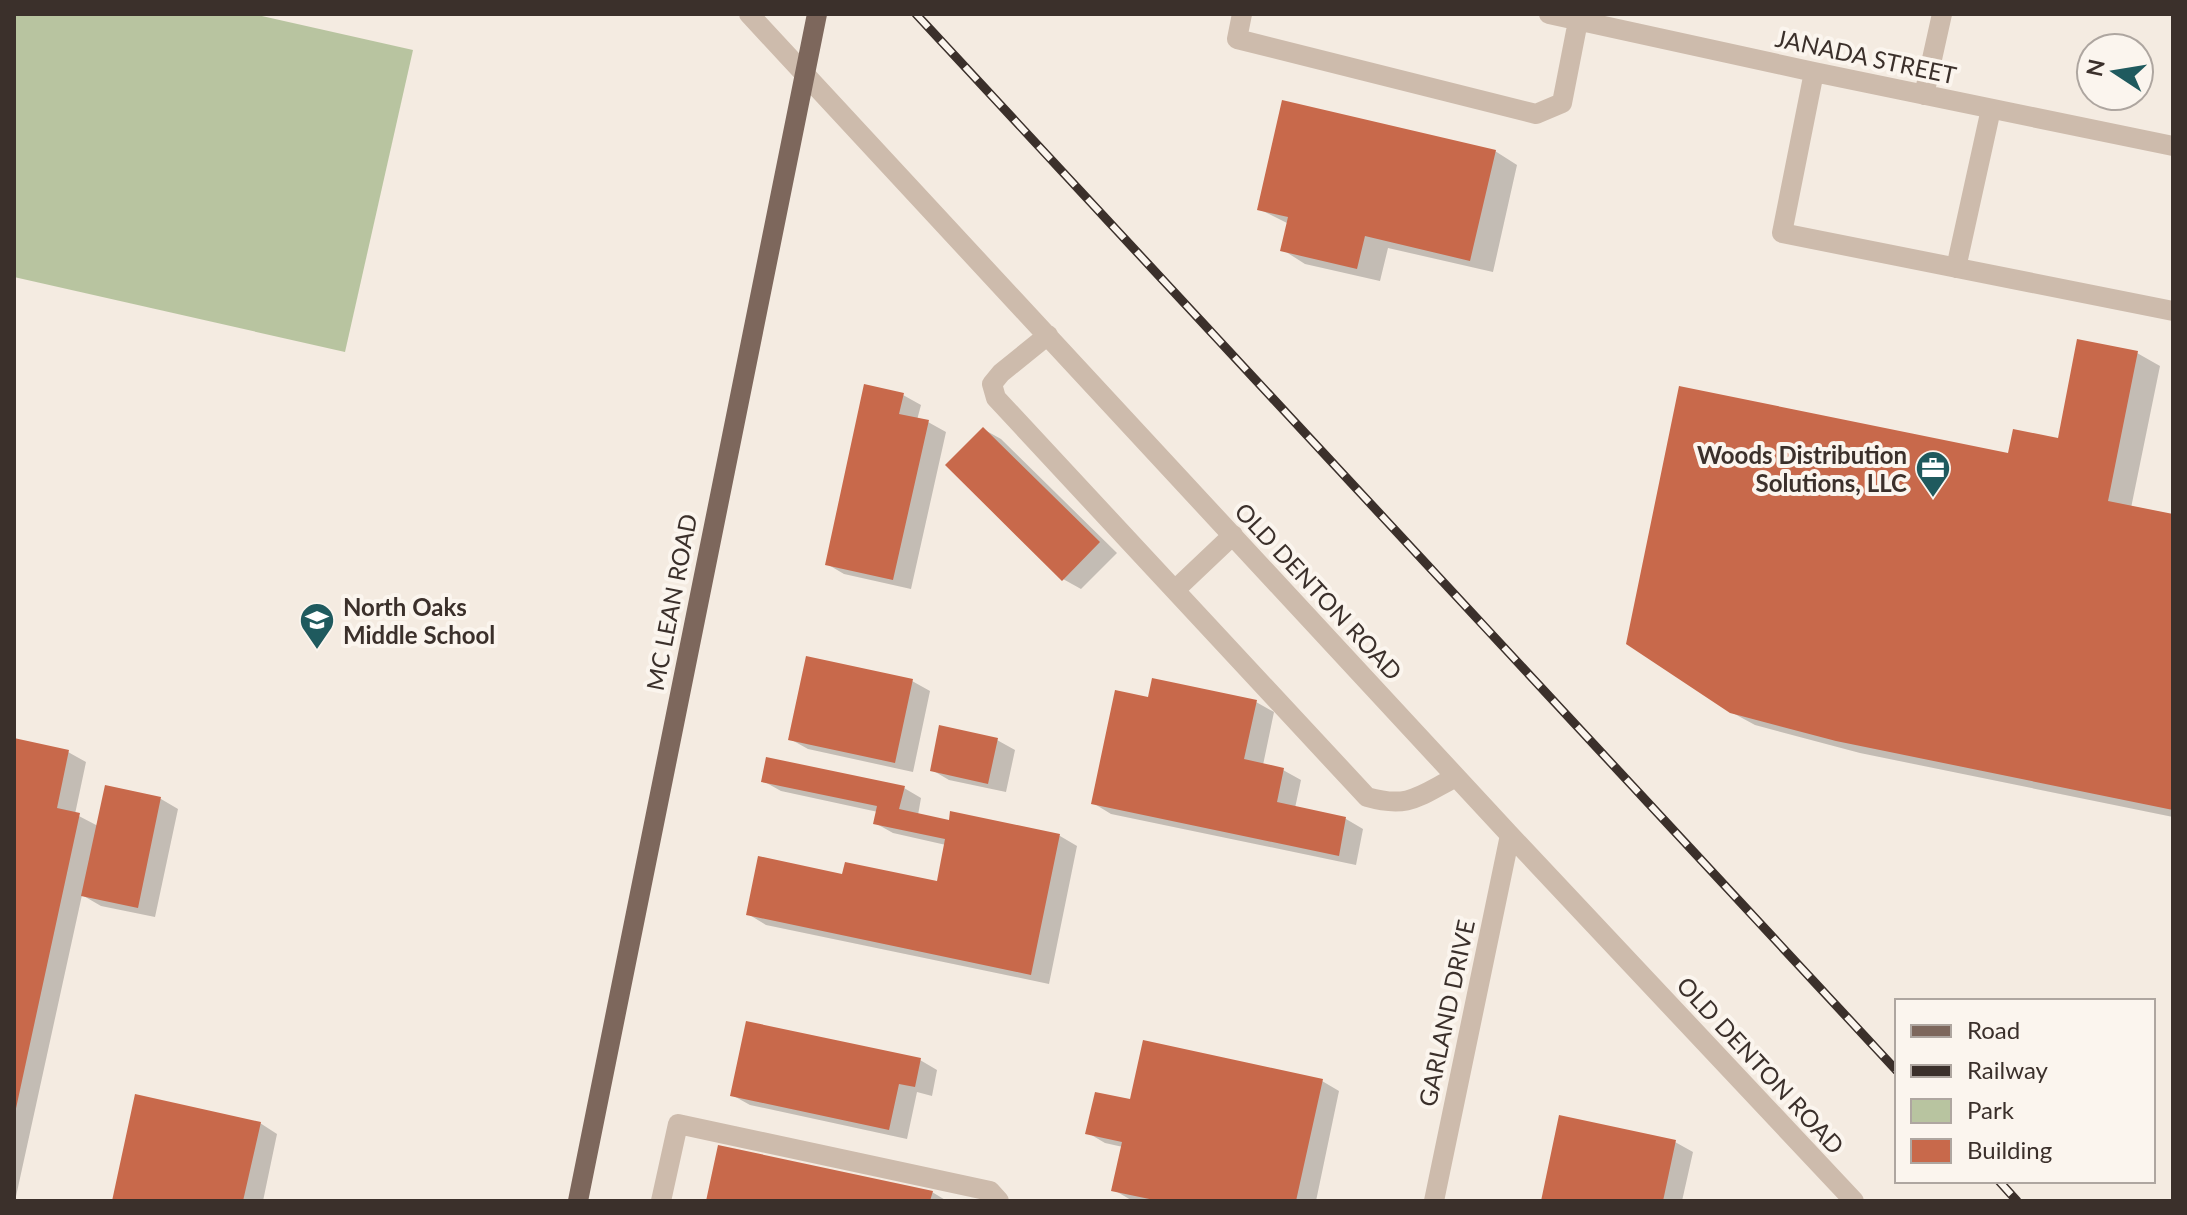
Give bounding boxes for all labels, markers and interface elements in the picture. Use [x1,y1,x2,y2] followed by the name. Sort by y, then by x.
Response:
[1773,23,1959,89] street label: JANADA STREET
[2075,32,2155,112] north arrow
[2080,57,2110,79] text: N
[1697,440,1907,497] place label: Woods Distribution Solutions, LLC
[1914,449,1952,499] office icon: Woods Distribution Solutions, LLC
[1229,496,1409,686] street label: OLD DENTON ROAD
[640,511,702,693] street label: MC LEAN ROAD
[343,592,495,649] place label: North Oaks Middle School
[298,601,336,651] school or university icon: North Oaks Middle School
[1412,917,1480,1109] street label: GARLAND DRIVE
[1671,970,1851,1160] street label: OLD DENTON ROAD
[1895,999,2155,1183] legend
[1967,1015,2020,1044] text: Road
[1967,1055,2049,1084] text: Railway
[1967,1095,2015,1124] text: Park
[1967,1135,2052,1164] text: Building

